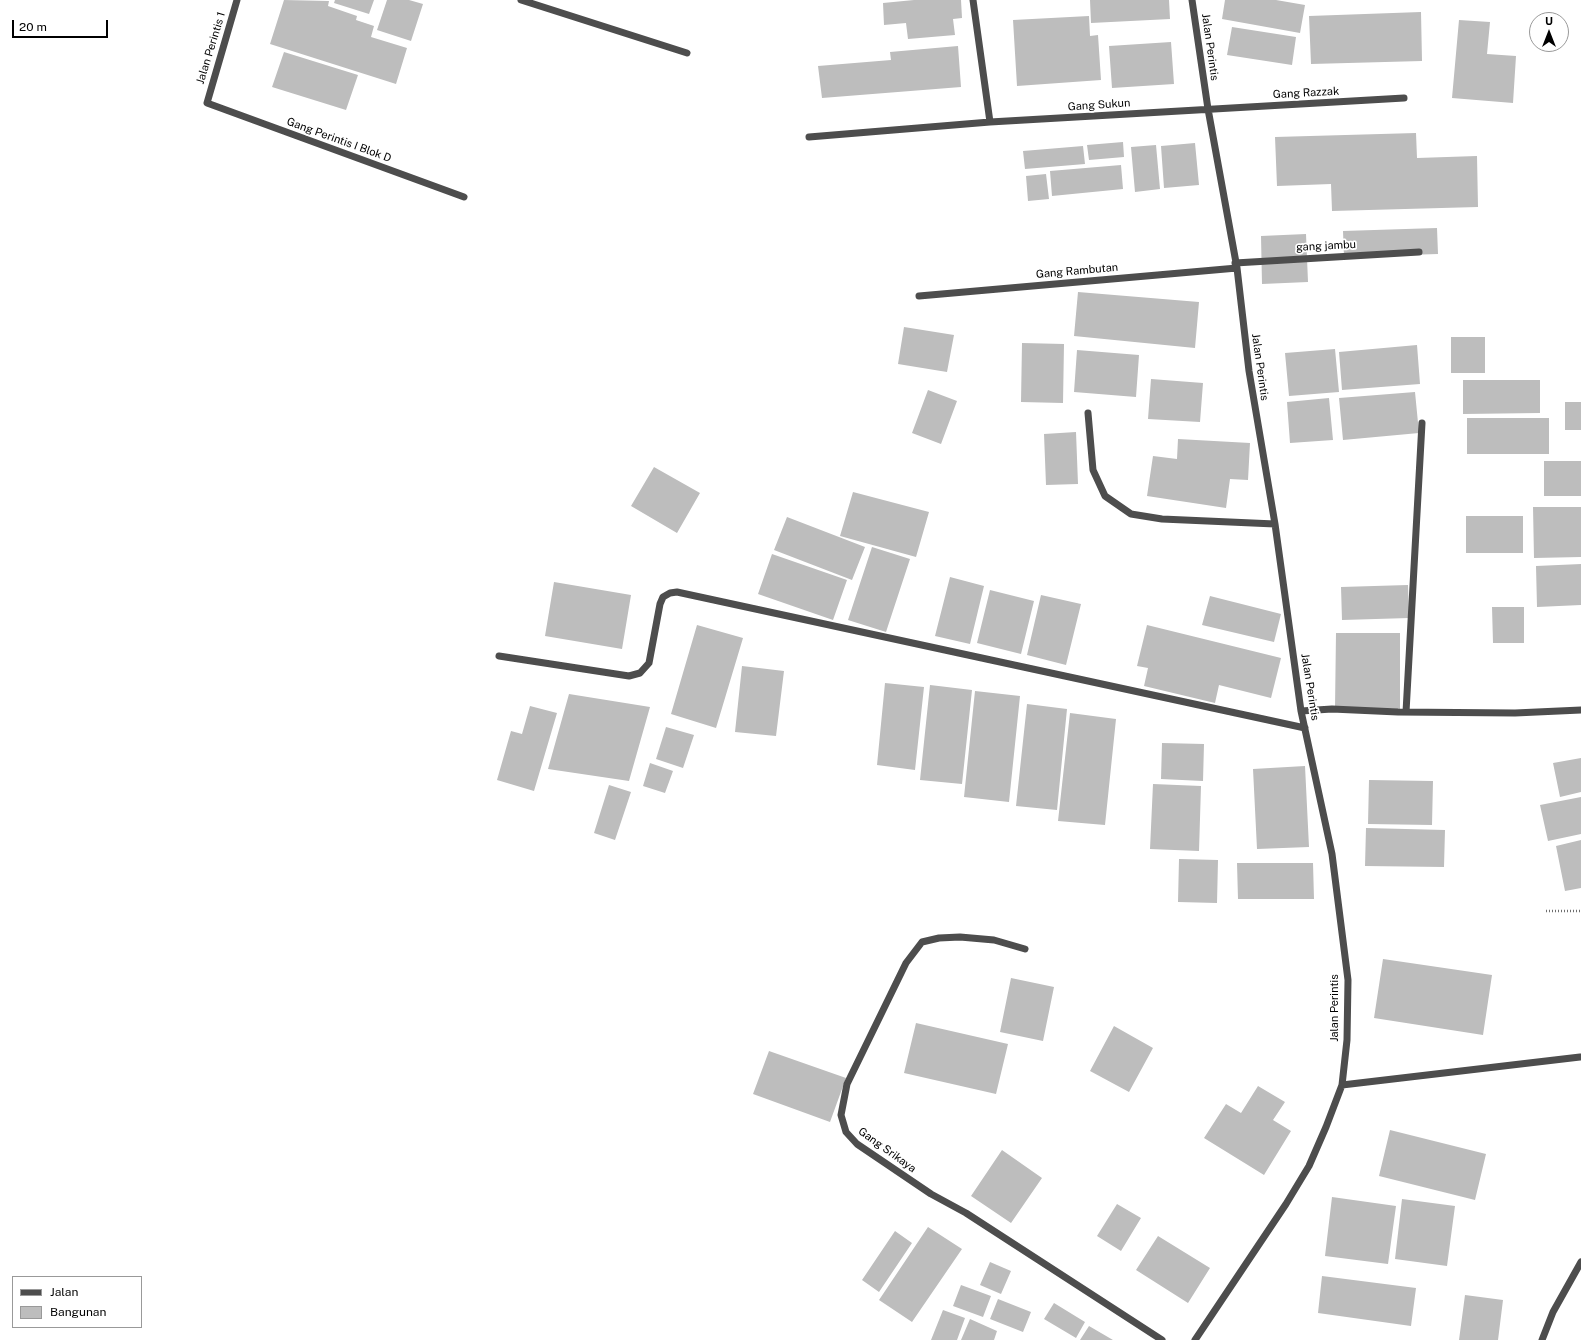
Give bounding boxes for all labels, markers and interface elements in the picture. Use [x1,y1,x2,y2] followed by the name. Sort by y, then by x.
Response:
[194,10,228,86] street label: Jalan Perintis 1
[14,12,110,38] scale bar
[1529,12,1569,52] north arrow
[1199,13,1221,81] street label: Jalan Perintis
[1545,15,1553,27] text: U
[19,20,47,34] text: 20 m
[1272,85,1340,101] street label: Gang Razzak
[1067,96,1131,114] street label: Gang Sukun
[285,115,393,165] street label: Gang Perintis I Blok D
[1296,238,1356,254] street label: gang jambu
[1035,261,1119,281] street label: Gang Rambutan
[1249,333,1271,401] street label: Jalan Perintis
[1298,653,1322,721] street label: Jalan Perintis
[1328,974,1342,1042] street label: Jalan Perintis
[856,1125,918,1175] street label: Gang Srikaya
[12,1276,142,1328] legend
[50,1285,78,1299] text: Jalan
[50,1305,106,1319] text: Bangunan

